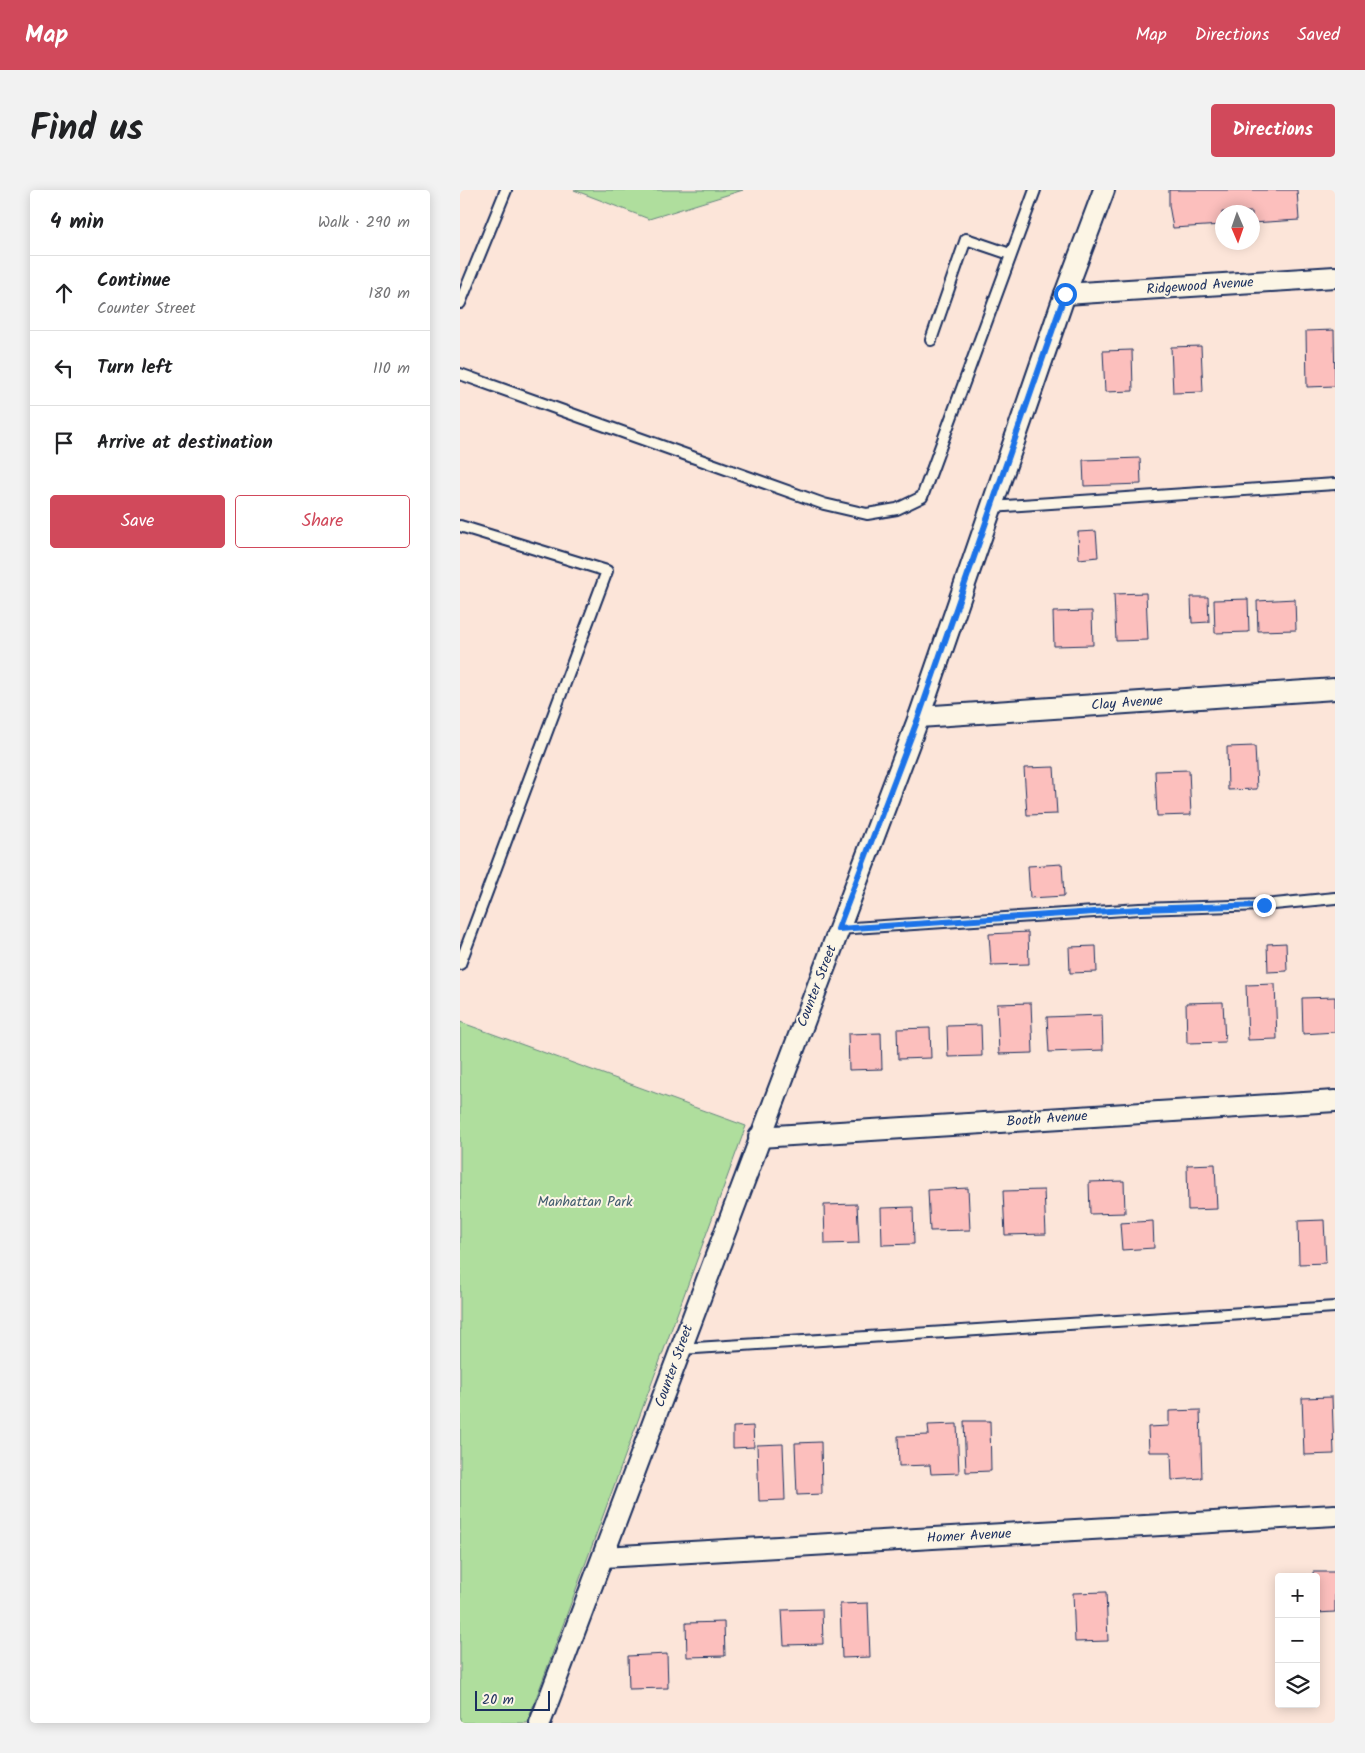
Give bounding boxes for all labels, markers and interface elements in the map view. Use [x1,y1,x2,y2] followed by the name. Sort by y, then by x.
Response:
[25,16,68,55] text: Map
[1135,21,1167,50] text: Map
[1195,21,1269,50] text: Directions
[1297,21,1340,50] text: Saved
[30,102,143,158] text: Find us
[1211,104,1335,157] button: Directions
[1215,205,1260,250] north arrow
[50,206,104,239] text: 4 min
[318,210,410,235] text: Walk · 290 m
[97,266,170,296] text: Continue
[1146,271,1255,301] street label: Ridgewood Avenue
[50,279,78,307] icon: ahead
[368,281,410,306] text: 180 m
[1054,283,1077,306] route start
[97,296,196,321] text: Counter Street
[97,353,172,383] text: Turn left
[50,354,78,382] icon: left
[373,356,410,381] text: 110 m
[97,428,273,458] text: Arrive at destination
[50,429,78,457] icon: arrive
[50,495,225,548] button: Save
[235,495,410,548] button: Share
[1090,689,1164,716] street label: Clay Avenue
[1253,894,1276,917] route end
[791,941,843,1030] street label: Counter Street
[1006,1105,1089,1133] street label: Booth Avenue
[538,1191,633,1213] park label: Manhattan Park
[649,1321,699,1410] street label: Counter Street
[926,1523,1013,1549] street label: Homer Avenue
[1275,1573,1320,1708] map controls
[1275,1573,1320,1618] button: +
[1275,1618,1320,1663] button: −
[1275,1663,1320,1708] button: layers
[475,1688,550,1711] scale bar
[482,1689,514,1711] text: 20 m

